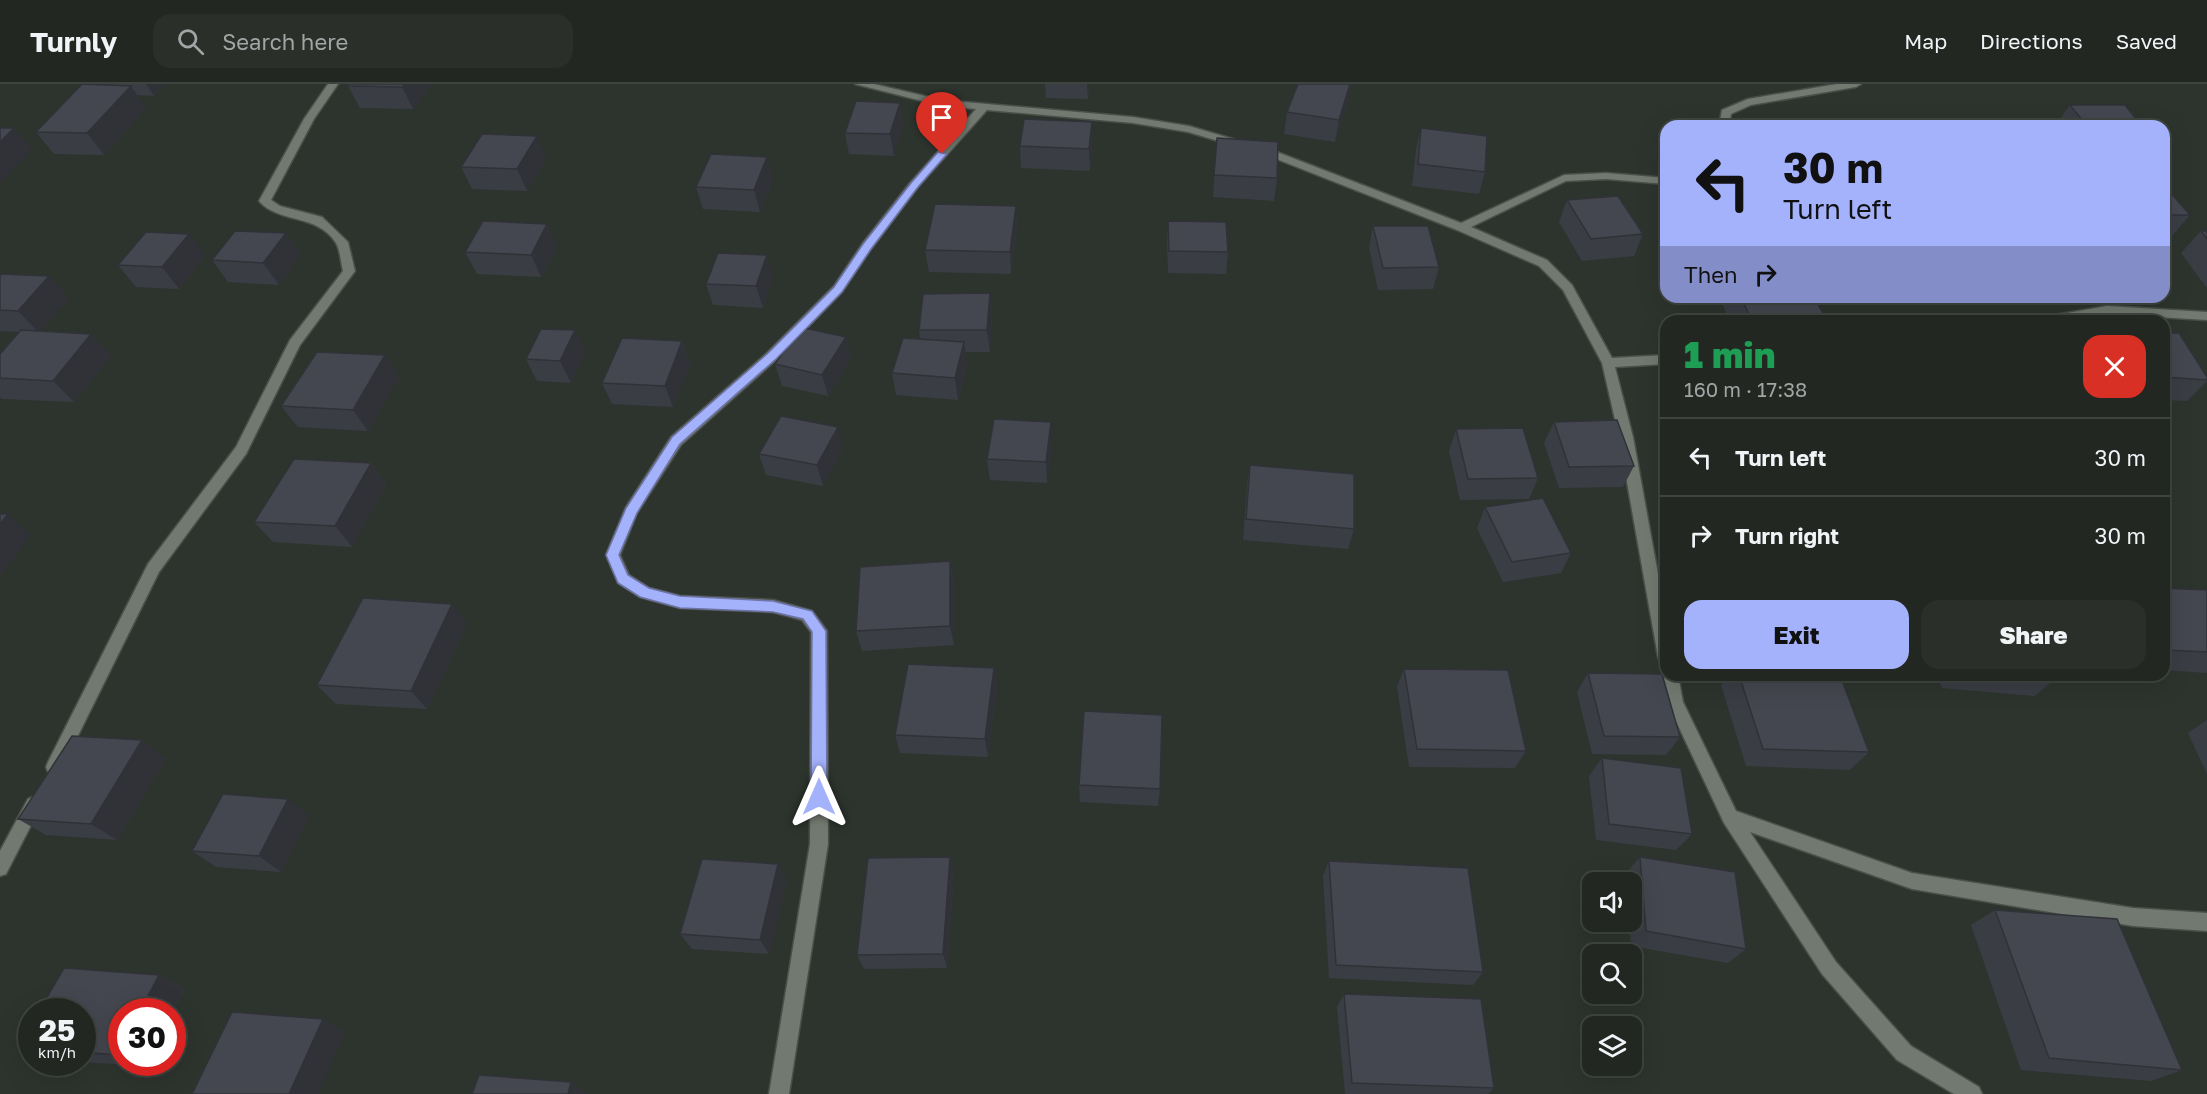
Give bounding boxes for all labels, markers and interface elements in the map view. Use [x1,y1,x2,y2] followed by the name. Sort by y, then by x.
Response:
[153,14,573,68] search box
[30,25,117,58] text: Turnly
[174,25,207,58] icon: search
[222,28,348,55] text: Search here
[1904,28,1947,54] text: Map
[1980,28,2083,54] text: Directions
[2116,28,2177,54] text: Saved
[916,92,967,154] pin
[925,101,958,134] icon: arrive
[1783,142,1883,192] text: 30 m
[1684,144,1762,222] icon: left
[1783,193,1892,225] text: Turn left
[1749,258,1782,291] icon: right
[1684,261,1737,288] text: Then
[1684,333,1775,376] text: 1 min
[2083,335,2146,398] button: close
[1684,377,1807,401] text: 160 m · 17:38
[1684,441,1717,474] icon: left
[1735,444,1826,471] text: Turn left
[2095,444,2146,471] text: 30 m
[1684,519,1717,552] icon: right
[1735,522,1839,549] text: Turn right
[2095,522,2146,549] text: 30 m
[1684,600,1909,669] button: Exit
[1921,600,2146,669] button: Share
[787,765,851,829] position arrow
[1582,872,1642,1076] map controls
[1582,872,1642,932] button: sound
[1582,944,1642,1004] button: search
[108,998,186,1076] speed limit sign: 30
[39,1012,75,1048] text: 25
[1582,1016,1642,1076] button: layers
[38,1043,76,1061] text: km/h

